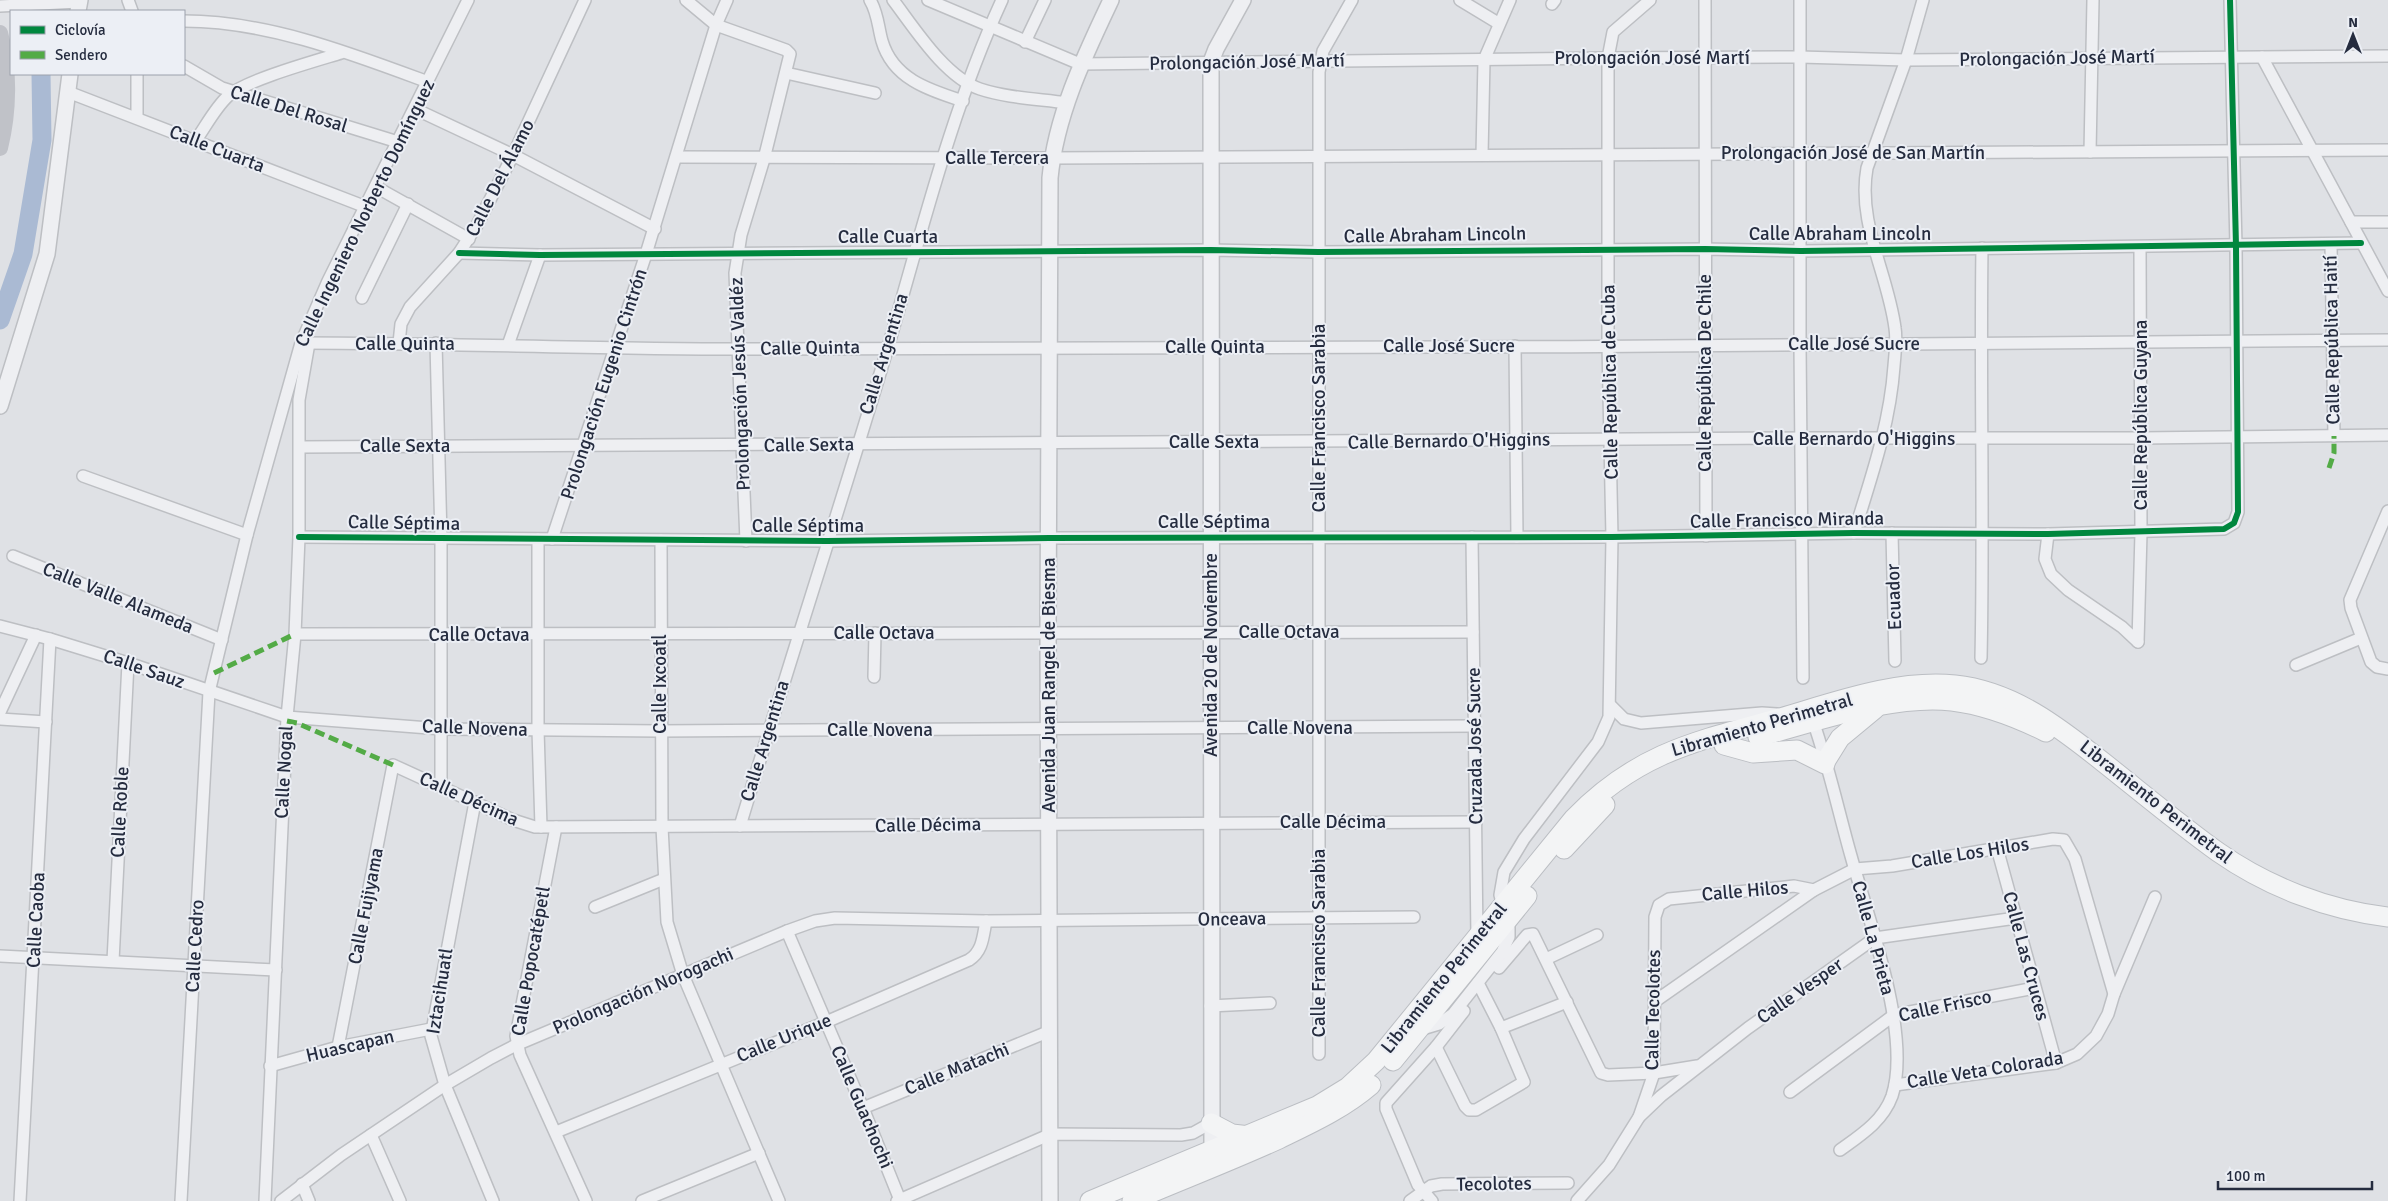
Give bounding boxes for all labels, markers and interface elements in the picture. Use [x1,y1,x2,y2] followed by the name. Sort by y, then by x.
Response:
[10,10,185,75] legend
[2328,10,2378,60] north arrow
[2348,14,2358,31] text: N
[55,21,106,39] text: Ciclovía
[1959,44,2156,72] street label: Prolongación José Martí
[55,46,108,64] text: Sendero
[1554,46,1751,70] street label: Prolongación José Martí
[1149,48,1346,76] street label: Prolongación José Martí
[290,75,440,351] street label: Calle Ingeniero Norberto Domínguez
[227,80,351,138] street label: Calle Del Rosal
[460,115,540,241] street label: Calle Del Álamo
[166,120,268,178] street label: Calle Cuarta
[1721,141,1985,165] street label: Prolongación José de San Martín
[945,146,1049,170] street label: Calle Tercera
[1343,221,1527,249] street label: Calle Abraham Lincoln
[1749,222,1931,246] street label: Calle Abraham Lincoln
[838,225,938,249] street label: Calle Cuarta
[2319,254,2345,425] street label: Calle República Haití
[555,265,653,503] street label: Prolongación Eugenio Cintrón
[1693,274,1717,472] street label: Calle República De Chile
[724,277,756,491] street label: Prolongación Jesús Valdéz
[1596,284,1624,480] street label: Calle República de Cuba
[854,290,914,418] street label: Calle Argentina
[2129,320,2153,510] street label: Calle República Guyana
[1307,324,1331,512] street label: Calle Francisco Sarabia
[355,332,455,356] street label: Calle Quinta
[1788,332,1920,356] street label: Calle José Sucre
[1383,334,1515,358] street label: Calle José Sucre
[760,335,860,361] street label: Calle Quinta
[1165,335,1265,359] street label: Calle Quinta
[1348,427,1550,455] street label: Calle Bernardo O'Higgins
[1753,427,1955,451] street label: Calle Bernardo O'Higgins
[1169,430,1259,454] street label: Calle Sexta
[764,432,854,458] street label: Calle Sexta
[360,434,450,458] street label: Calle Sexta
[1690,506,1884,534] street label: Calle Francisco Miranda
[348,510,460,536] street label: Calle Séptima
[1158,510,1270,534] street label: Calle Séptima
[752,514,864,538] street label: Calle Séptima
[1199,553,1223,757] street label: Avenida 20 de Noviembre
[39,557,197,639] street label: Calle Valle Alameda
[1037,557,1061,813] street label: Avenida Juan Rangel de Biesma
[1881,563,1907,631] street label: Ecuador
[1238,620,1340,644] street label: Calle Octava
[833,621,935,645] street label: Calle Octava
[428,623,530,647] street label: Calle Octava
[648,634,672,734] street label: Calle Ixcoatl
[100,644,188,694] street label: Calle Sauz
[1462,667,1488,825] street label: Cruzada José Sucre
[735,677,795,805] street label: Calle Argentina
[1669,688,1855,762] street label: Libramiento Perimetral
[422,714,528,742] street label: Calle Novena
[1247,716,1353,740] street label: Calle Novena
[827,718,933,742] street label: Calle Novena
[270,725,298,819] street label: Calle Nogal
[2075,735,2237,869] street label: Libramiento Perimetral
[106,766,134,858] street label: Calle Roble
[416,766,522,832] street label: Calle Décima
[1280,810,1386,834] street label: Calle Décima
[875,812,981,838] street label: Calle Décima
[1909,832,2031,874] street label: Calle Los Hilos
[343,846,389,966] street label: Calle Fujiyama
[1307,849,1331,1037] street label: Calle Francisco Sarabia
[22,872,50,968] street label: Calle Caoba
[1701,875,1789,907] street label: Calle Hilos
[1846,878,1900,998] street label: Calle La Prieta
[506,884,556,1038] street label: Calle Popocatépetl
[1997,889,2055,1023] street label: Calle Las Cruces
[1376,898,1512,1058] street label: Libramiento Perimetral
[181,899,209,993] street label: Calle Cedro
[1197,906,1267,932] street label: Onceava
[549,942,737,1040] street label: Prolongación Norogachi
[421,946,459,1036] street label: Iztacihuatl
[1640,949,1666,1071] street label: Calle Tecolotes
[1752,953,1848,1029] street label: Calle Vesper
[1896,984,1994,1028] street label: Calle Frisco
[733,1008,835,1068] street label: Calle Urique
[304,1024,396,1068] street label: Huascapan
[901,1037,1013,1101] street label: Calle Matachi
[825,1042,899,1172] street label: Calle Guachochi
[1905,1046,2065,1094] street label: Calle Veta Colorada
[2218,1158,2372,1190] scale bar
[2226,1167,2266,1185] text: 100 m
[1456,1171,1532,1197] street label: Tecolotes

